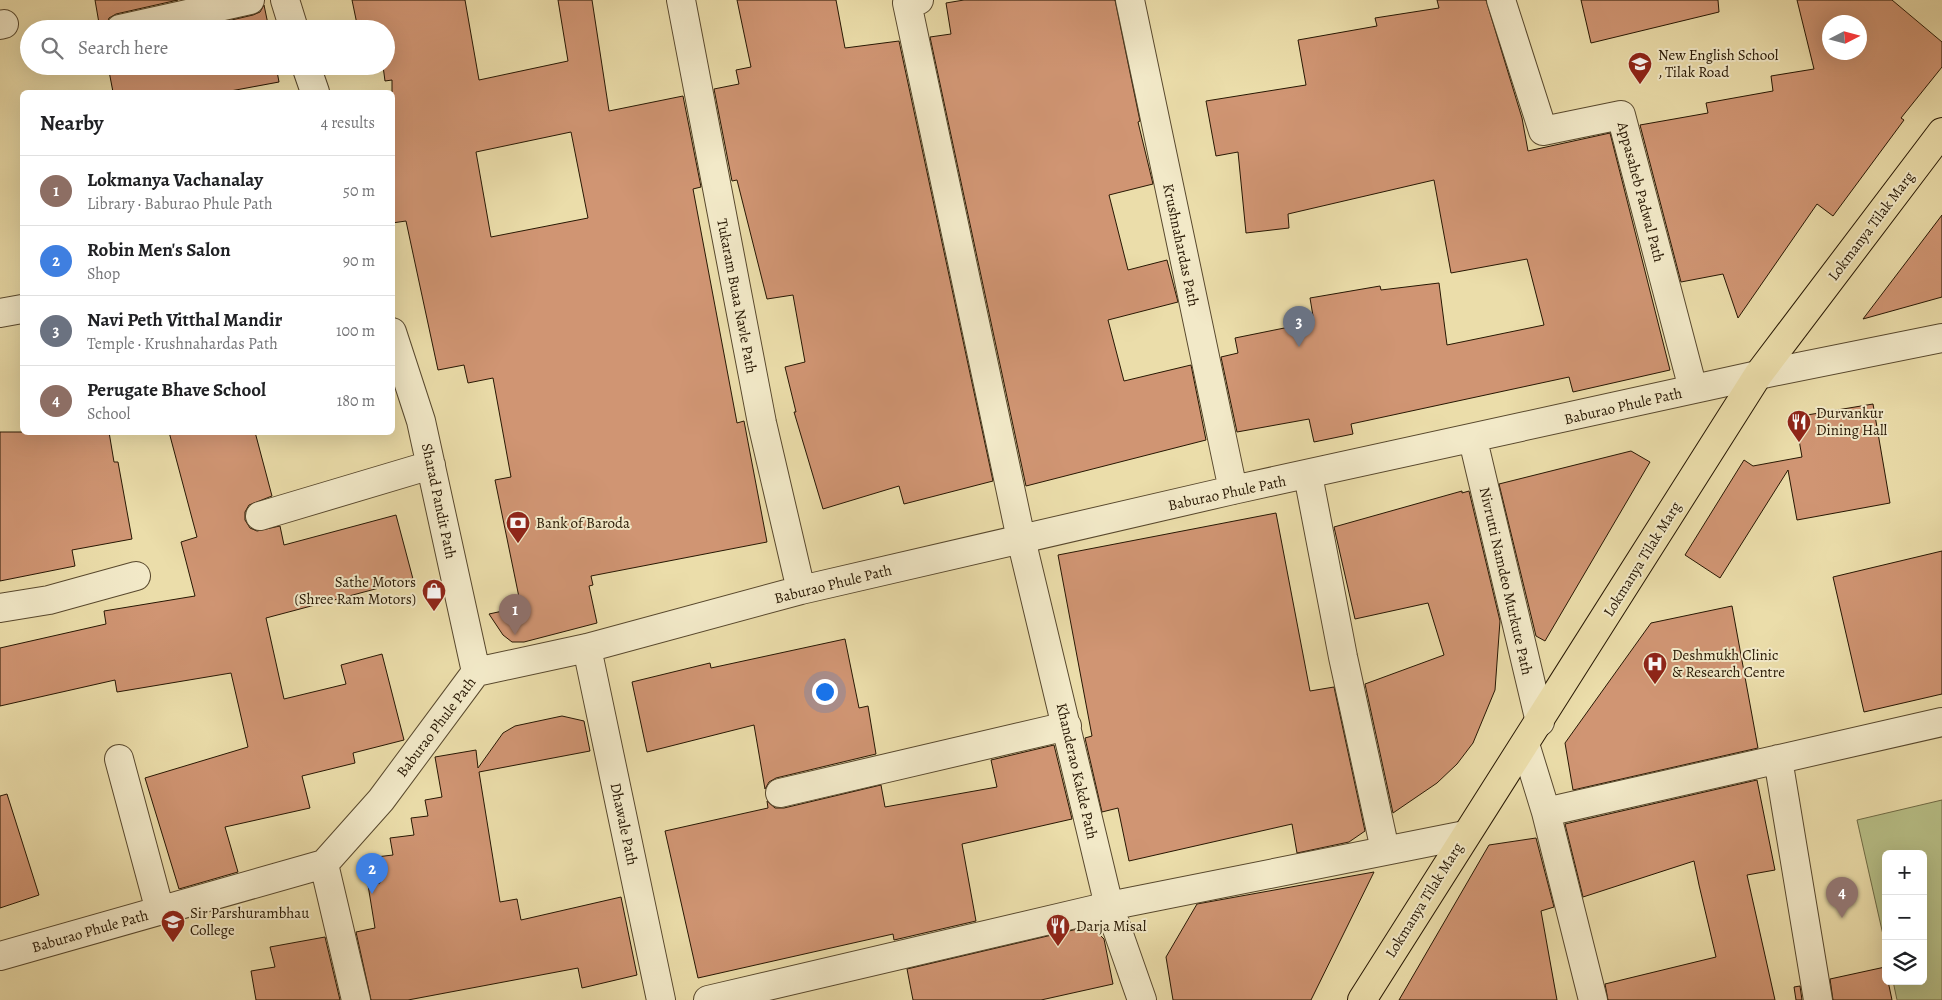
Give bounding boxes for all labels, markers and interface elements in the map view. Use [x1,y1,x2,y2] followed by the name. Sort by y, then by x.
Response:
[1822,15,1867,60] north arrow
[20,20,395,75] search box
[38,34,66,62] icon: search
[78,35,168,61] text: Search here
[1658,45,1779,82] place label: New English School , Tilak Road
[1627,51,1653,85] school or university icon: New English School , Tilak Road
[40,109,103,137] text: Nearby
[321,112,375,134] text: 4 results
[1612,119,1669,264] street label: Appasaheb Padwal Path
[87,167,263,193] text: Lokmanya Vachanalay
[1823,167,1919,285] street label: Lokmanya Tilak Marg
[53,180,59,202] text: 1
[343,180,375,202] text: 50 m
[1158,182,1204,308] street label: Krushnahardas Path
[87,193,273,215] text: Library · Baburao Phule Path
[712,217,762,375] street label: Tukaram Buaa Navle Path
[87,237,231,263] text: Robin Men's Salon
[52,250,60,272] text: 2
[343,250,375,272] text: 90 m
[87,263,120,285] text: Shop
[1283,306,1315,347] pin: 3
[87,307,282,333] text: Navi Peth Vitthal Mandir
[53,320,59,342] text: 3
[336,320,375,342] text: 100 m
[87,333,278,355] text: Temple · Krushnahardas Path
[87,377,266,403] text: Perugate Bhave School
[1562,383,1684,429] street label: Baburao Phule Path
[52,390,60,412] text: 4
[337,390,375,412] text: 180 m
[87,403,130,425] text: School
[1816,403,1888,440] place label: Durvankur Dining Hall
[1786,409,1812,443] restaurant icon: Durvankur Dining Hall
[417,441,461,561] street label: Sharad Pandit Path
[1166,471,1288,515] street label: Baburao Phule Path
[1475,485,1537,677] street label: Nivrutti Namdeo Murkute Path
[1598,497,1686,620] street label: Lokmanya Tilak Marg
[505,510,531,544] bank icon: Bank of Baroda
[536,513,630,533] place label: Bank of Baroda
[772,560,894,608] street label: Baburao Phule Path
[295,572,416,609] place label: Sathe Motors (Shree Ram Motors)
[421,578,447,612] shop icon: Sathe Motors (Shree Ram Motors)
[499,594,531,635] pin: 1
[1672,645,1785,682] place label: Deshmukh Clinic & Research Centre
[1642,651,1668,685] hospital icon: Deshmukh Clinic & Research Centre
[392,673,480,781] street label: Baburao Phule Path
[812,679,838,705] your location
[1052,701,1102,841] street label: Khanderao Kakde Path
[606,781,642,867] street label: Dhawale Path
[1380,838,1468,961] street label: Lokmanya Tilak Marg
[1882,850,1927,985] map controls
[1882,850,1927,895] button: +
[356,853,388,894] pin: 2
[1826,877,1858,918] pin: 4
[1882,895,1927,940] button: −
[190,903,310,940] place label: Sir Parshurambhau College
[29,905,151,957] street label: Baburao Phule Path
[160,909,186,943] school or university icon: Sir Parshurambhau College
[1045,913,1071,947] restaurant icon: Darja Misal
[1076,916,1147,936] place label: Darja Misal
[1882,940,1927,985] button: layers

